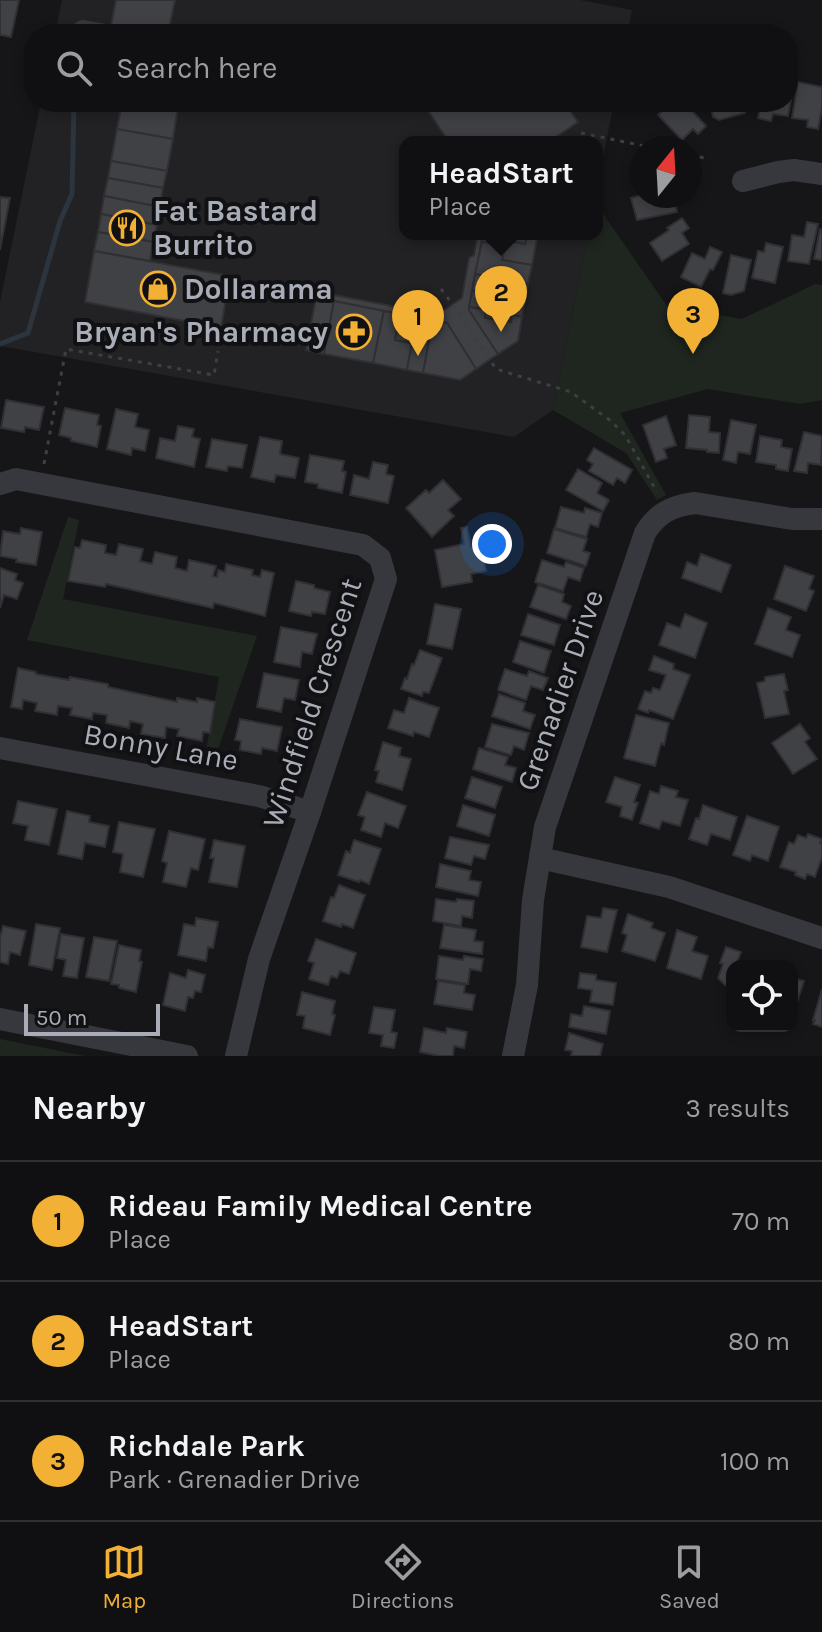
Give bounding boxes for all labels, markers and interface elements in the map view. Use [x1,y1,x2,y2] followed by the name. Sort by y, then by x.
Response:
[24,24,798,112] search box
[52,46,96,90] icon: search
[116,50,277,86] text: Search here
[399,136,603,240] popup
[630,136,702,208] north arrow
[428,155,574,191] text: HeadStart
[428,191,491,222] text: Place
[153,193,318,263] place label: Fat Bastard Burrito
[108,209,146,247] restaurant icon: Fat Bastard Burrito
[475,266,527,332] pin: 2
[139,270,177,308] shop icon: Dollarama
[184,271,333,307] place label: Dollarama
[667,288,719,354] pin: 3
[392,290,444,356] pin: 1
[335,313,373,351] pharmacy icon: Bryan's Pharmacy
[74,314,328,350] place label: Bryan's Pharmacy
[472,524,512,564] your location
[255,574,369,832] street label: Windfield Crescent
[509,585,611,795] street label: Grenadier Drive
[81,716,241,778] street label: Bonny Lane
[726,960,798,1032] map controls
[726,960,798,1032] button: locate
[24,1000,160,1036] scale bar
[36,1005,87,1031] text: 50 m
[32,1088,146,1128] text: Nearby
[686,1093,790,1124] text: 3 results
[108,1188,532,1224] text: Rideau Family Medical Centre
[53,1206,63,1237] text: 1
[732,1206,790,1237] text: 70 m
[108,1224,171,1255] text: Place
[108,1308,253,1344] text: HeadStart
[50,1326,66,1357] text: 2
[728,1326,790,1357] text: 80 m
[108,1344,171,1375] text: Place
[108,1428,305,1464] text: Richdale Park
[50,1446,66,1477] text: 3
[720,1446,790,1477] text: 100 m
[108,1464,360,1495] text: Park · Grenadier Drive
[102,1540,146,1614] tab: Map
[351,1540,454,1614] tab: Directions
[659,1540,720,1614] tab: Saved

